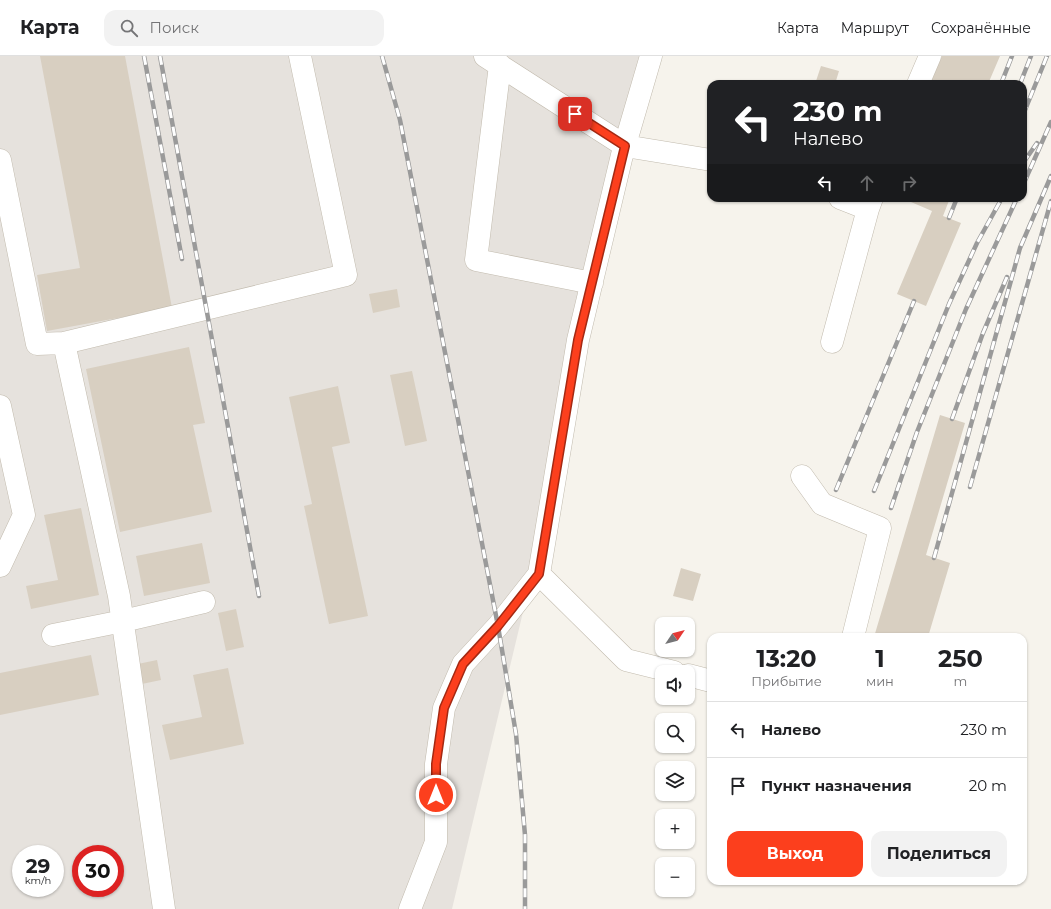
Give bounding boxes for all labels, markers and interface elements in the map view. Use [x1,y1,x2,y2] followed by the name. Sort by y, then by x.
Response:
[104,10,384,46] search box
[20,16,80,39] text: Карта
[118,17,140,39] icon: search
[150,18,199,37] text: Поиск
[777,19,819,37] text: Карта
[841,19,909,37] text: Маршрут
[931,19,1031,37] text: Сохранённые
[793,94,882,128] text: 230 m
[727,96,779,148] icon: left
[558,97,592,131] pin
[564,103,586,125] icon: arrive
[793,128,863,150] text: Налево
[814,172,836,194] icon: left
[856,172,878,194] icon: ahead
[898,172,920,194] icon: right
[655,617,695,657] north arrow
[655,617,695,897] map controls
[756,644,817,673] text: 13:20
[875,644,885,673] text: 1
[938,644,983,673] text: 250
[655,665,695,705] button: sound
[751,673,822,689] text: Прибытие
[866,673,894,689] text: мин
[954,673,967,689] text: m
[655,713,695,753] button: search
[727,719,749,741] icon: left
[761,720,821,739] text: Налево
[960,720,1007,739] text: 230 m
[655,761,695,801] button: layers
[415,774,457,816] position arrow
[727,775,749,797] icon: arrive
[761,776,912,795] text: Пункт назначения
[969,776,1007,795] text: 20 m
[655,809,695,849] button: +
[727,831,863,877] button: Выход
[871,831,1007,877] button: Поделиться
[72,845,124,897] speed limit sign: 30
[26,854,50,878] text: 29
[655,857,695,897] button: −
[25,874,51,887] text: km/h

